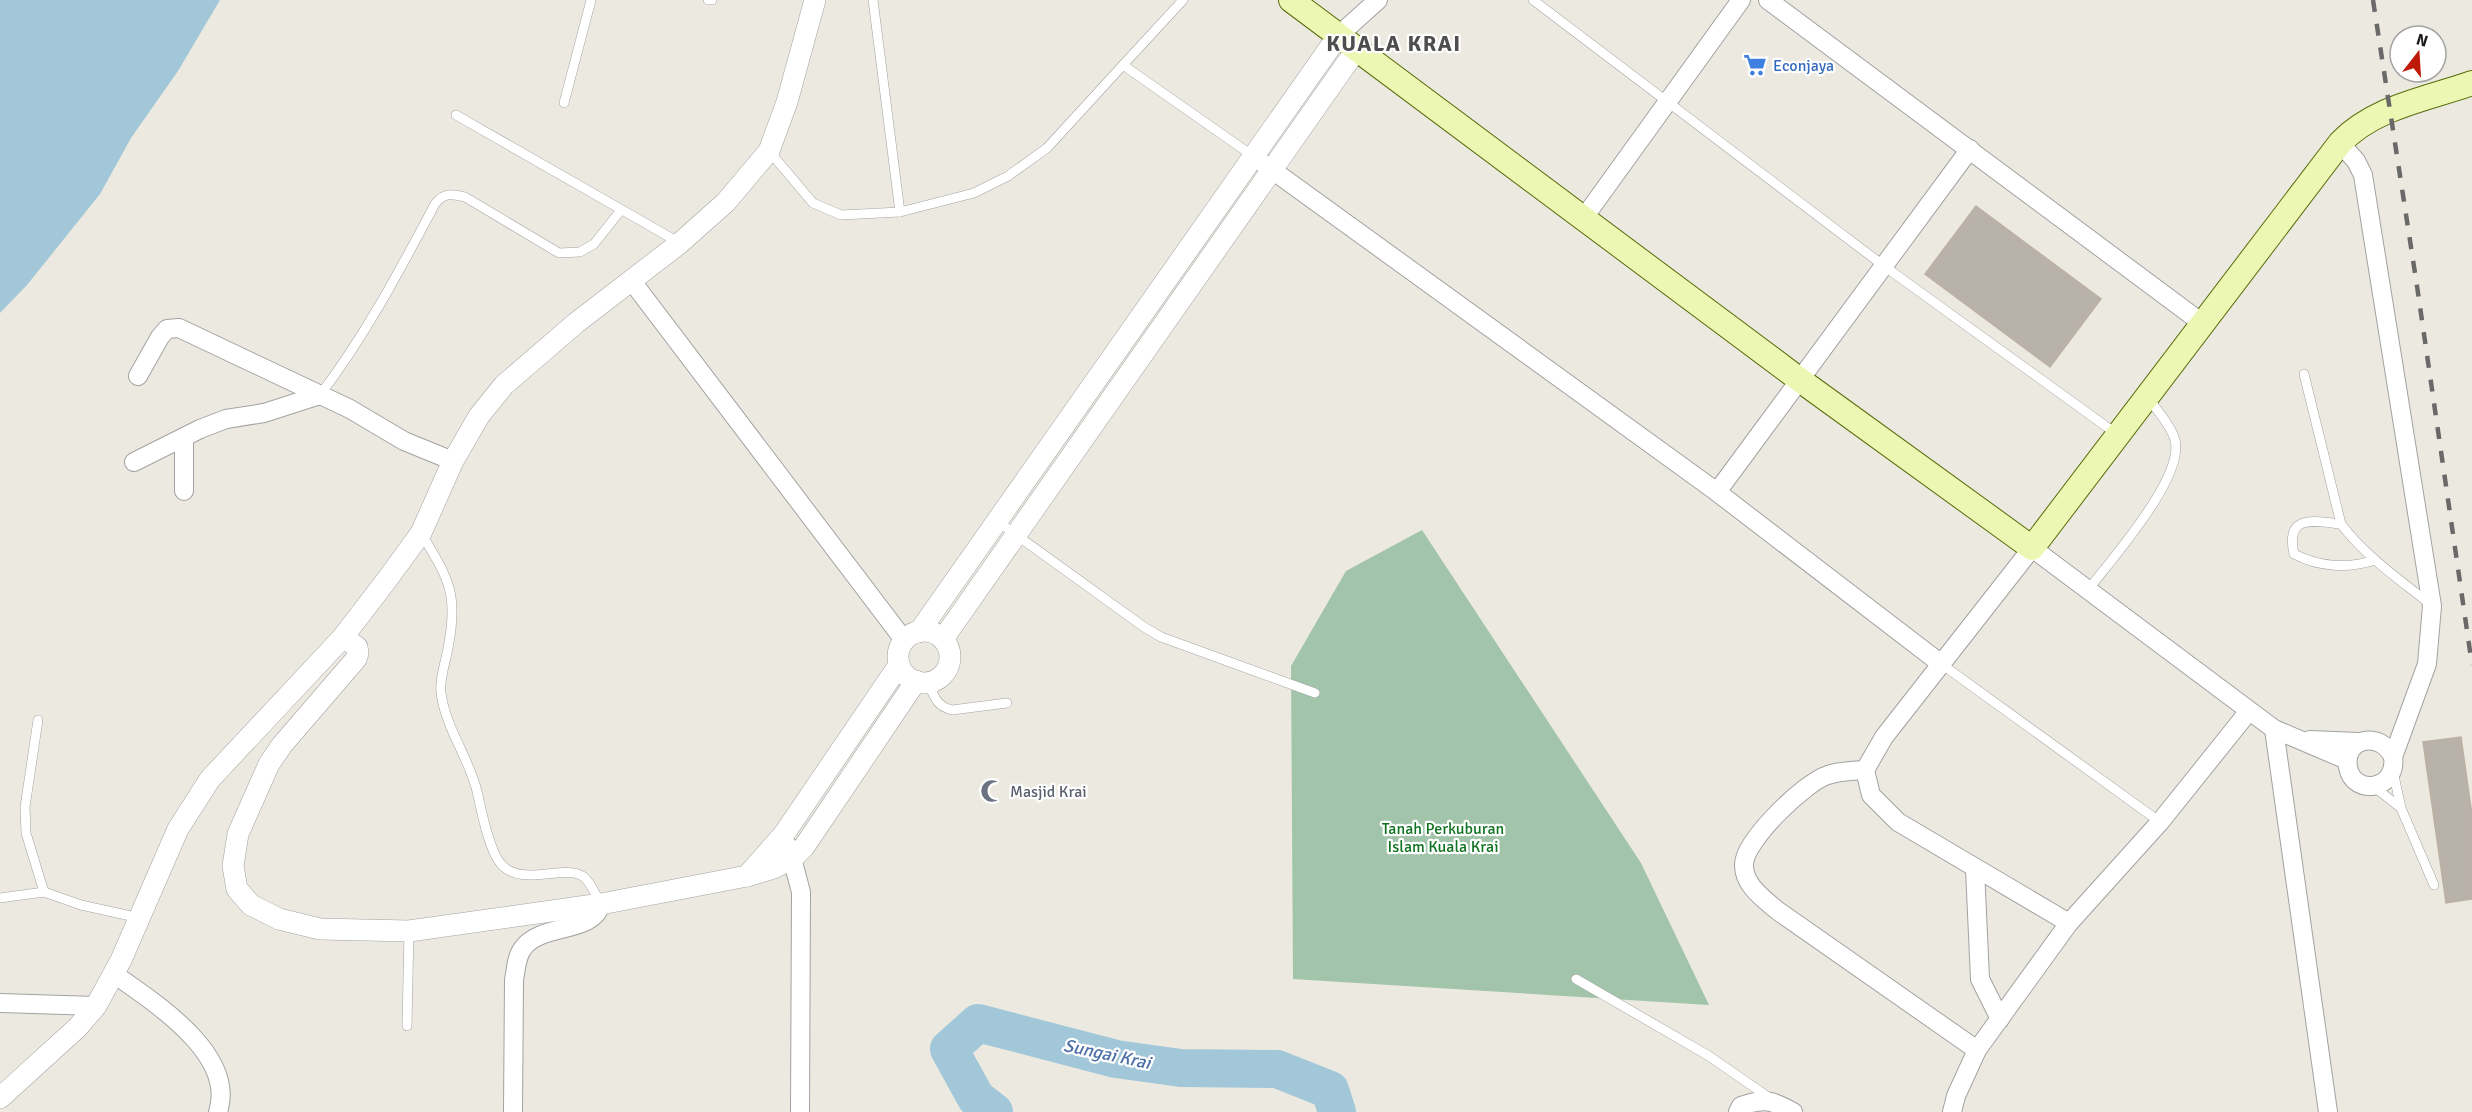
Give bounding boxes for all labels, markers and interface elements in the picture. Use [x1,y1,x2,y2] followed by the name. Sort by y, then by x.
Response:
[2388,24,2448,84] north arrow
[2414,29,2430,52] text: N
[1326,30,1462,57] district label: KUALA KRAI
[1742,52,1768,78] supermarket icon: Econjaya
[1773,56,1834,76] place label: Econjaya
[979,778,1005,804] mosque icon: Masjid Krai
[1010,782,1087,802] place label: Masjid Krai
[1382,819,1504,857] park label: Tanah Perkuburan Islam Kuala Krai
[1061,1034,1155,1074] water label: Sungai Krai

